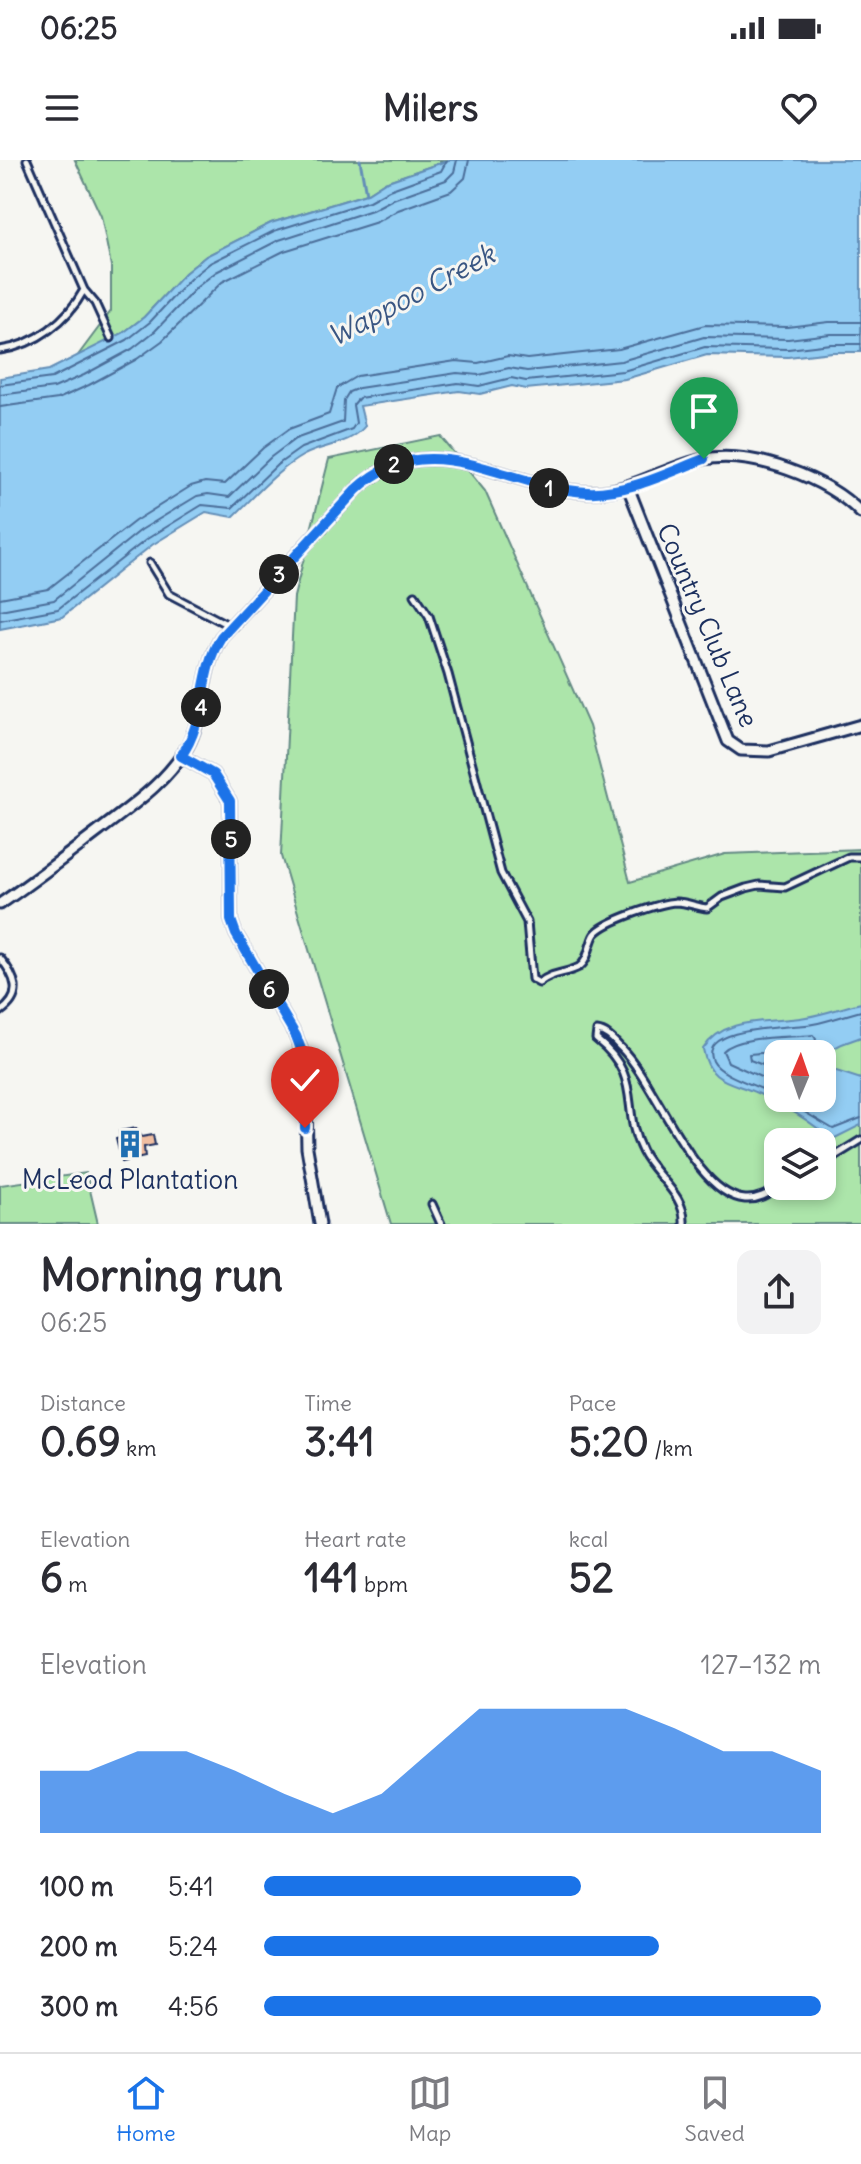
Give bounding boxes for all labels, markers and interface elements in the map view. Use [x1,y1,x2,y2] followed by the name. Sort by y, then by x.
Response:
[40,9,118,47] text: 06:25
[40,86,84,130] icon: menu
[383,86,478,131] text: Milers
[777,86,821,130] icon: heart
[321,235,502,354] water label: Wappoo Creek
[670,377,738,459] pin
[682,389,726,433] icon: arrive
[374,444,414,484] pin: 2
[388,450,400,478] text: 2
[529,468,569,508] pin: 1
[545,474,553,502] text: 1
[650,518,766,732] street label: Country Club Lane
[259,554,299,594] pin: 3
[273,560,285,588] text: 3
[181,687,221,727] pin: 4
[195,693,207,721] text: 4
[211,819,251,859] pin: 5
[225,825,237,853] text: 5
[249,969,289,1009] pin: 6
[263,975,275,1003] text: 6
[764,1040,836,1112] north arrow
[764,1040,836,1200] map controls
[271,1046,339,1128] pin
[283,1058,327,1102] icon: check
[764,1128,836,1200] button: layers
[115,1129,145,1159] building icon: McLeod Plantation
[22,1163,238,1196] place label: McLeod Plantation
[40,1248,283,1303] text: Morning run
[737,1250,821,1334] button: share
[40,1306,107,1339] text: 06:25
[40,1389,126,1417] text: Distance
[304,1389,352,1417] text: Time
[569,1389,616,1417] text: Pace
[40,1417,121,1467] text: 0.69
[304,1417,375,1467] text: 3:41
[569,1417,649,1467] text: 5:20
[121,1434,156,1462] text: km
[649,1434,693,1462] text: /km
[40,1525,130,1553] text: Elevation
[304,1525,406,1553] text: Heart rate
[569,1525,608,1553] text: kcal
[40,1553,63,1603] text: 6
[304,1553,359,1603] text: 141
[569,1553,614,1603] text: 52
[63,1570,88,1598] text: m
[359,1570,408,1598] text: bpm
[40,1648,147,1681] text: Elevation
[701,1648,821,1681] text: 127–132 m
[40,1870,114,1903] text: 100 m
[168,1870,214,1903] text: 5:41
[40,1930,117,1963] text: 200 m
[168,1930,218,1963] text: 5:24
[40,1990,118,2023] text: 300 m
[168,1990,219,2023] text: 4:56
[116,2071,176,2147] tab: Home
[408,2071,452,2147] tab: Map
[684,2071,745,2147] tab: Saved

